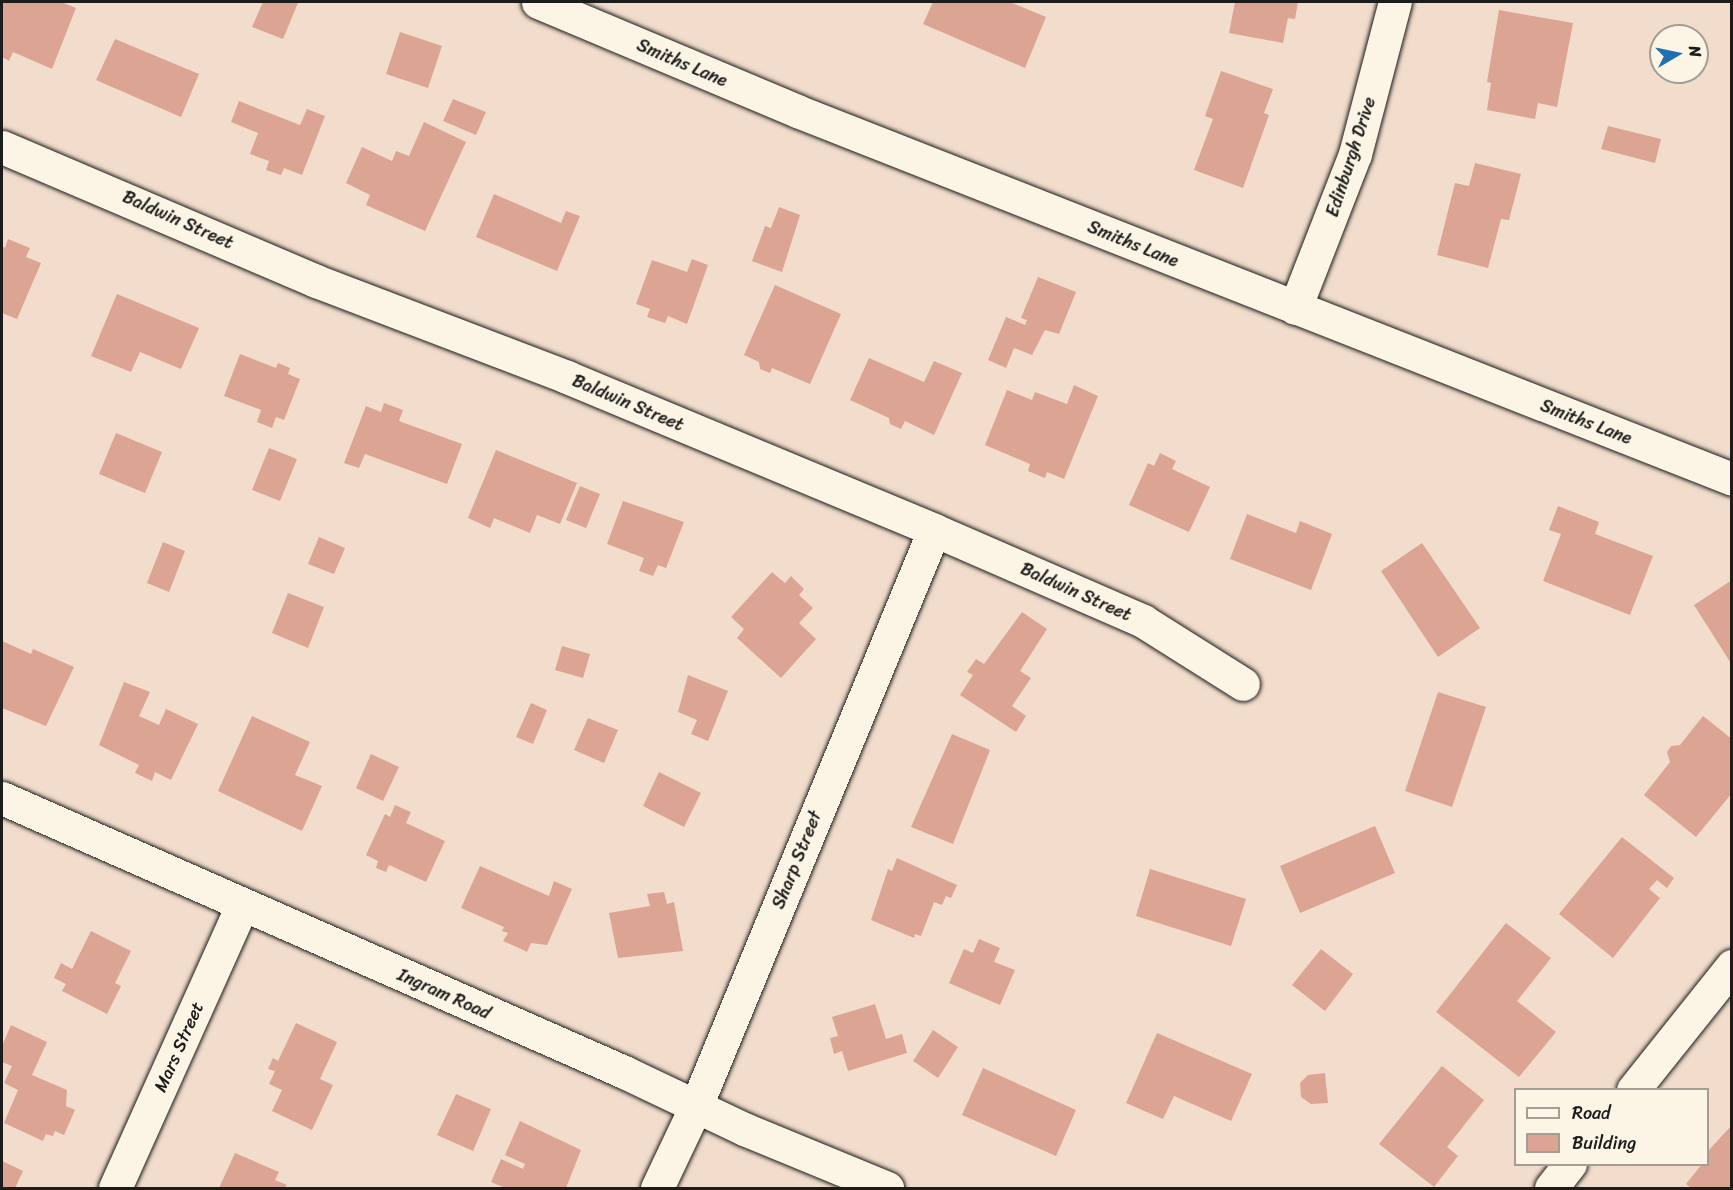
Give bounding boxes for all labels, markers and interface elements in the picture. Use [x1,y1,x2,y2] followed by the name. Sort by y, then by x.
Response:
[1649,24,1709,84] north arrow
[633,34,731,92] street label: Smiths Lane
[1680,44,1710,59] text: N
[1321,94,1381,220] street label: Edinburgh Drive
[119,186,237,254] street label: Baldwin Street
[1084,216,1182,272] street label: Smiths Lane
[569,370,687,436] street label: Baldwin Street
[1537,395,1635,449] street label: Smiths Lane
[1017,558,1135,626] street label: Baldwin Street
[768,808,826,912] street label: Sharp Street
[394,964,494,1024] street label: Ingram Road
[150,999,208,1095] street label: Mars Street
[1514,1088,1709,1166] legend
[1572,1097,1611,1129] text: Road
[1572,1127,1636,1159] text: Building

